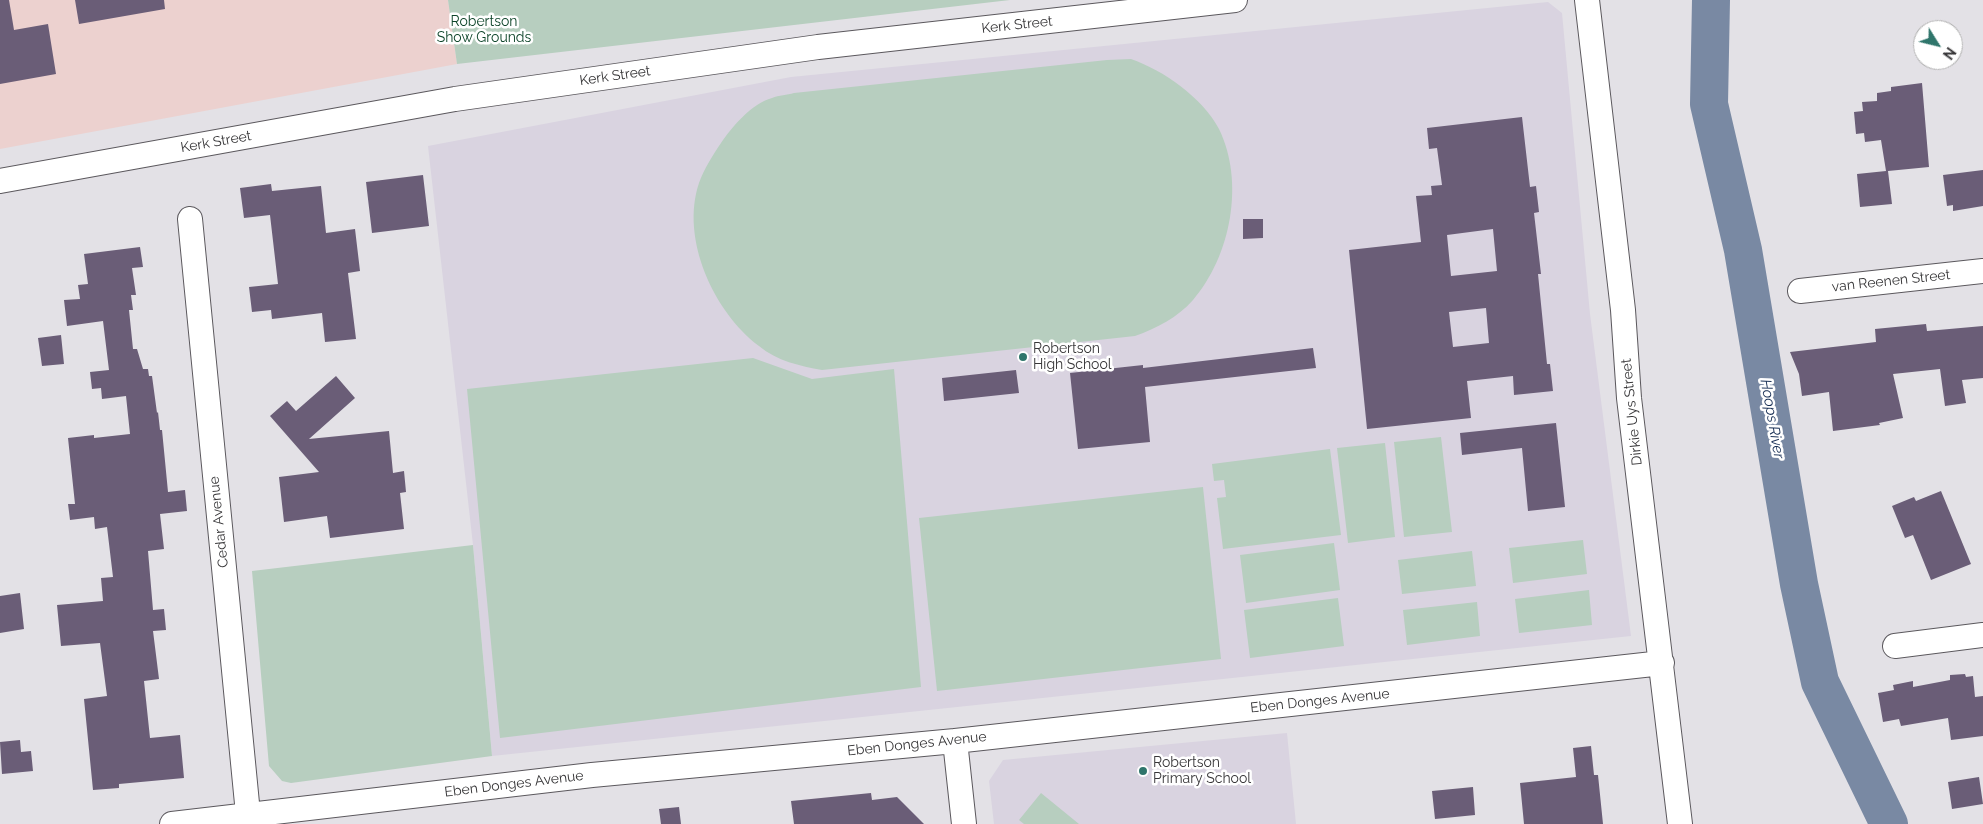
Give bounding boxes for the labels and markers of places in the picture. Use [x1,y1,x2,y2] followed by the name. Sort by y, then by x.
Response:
[1033,341,1112,374] place label: Robertson High School
[1017,351,1029,363] marker: Robertson High School
[1153,755,1251,788] place label: Robertson Primary School
[1137,765,1149,777] marker: Robertson Primary School

